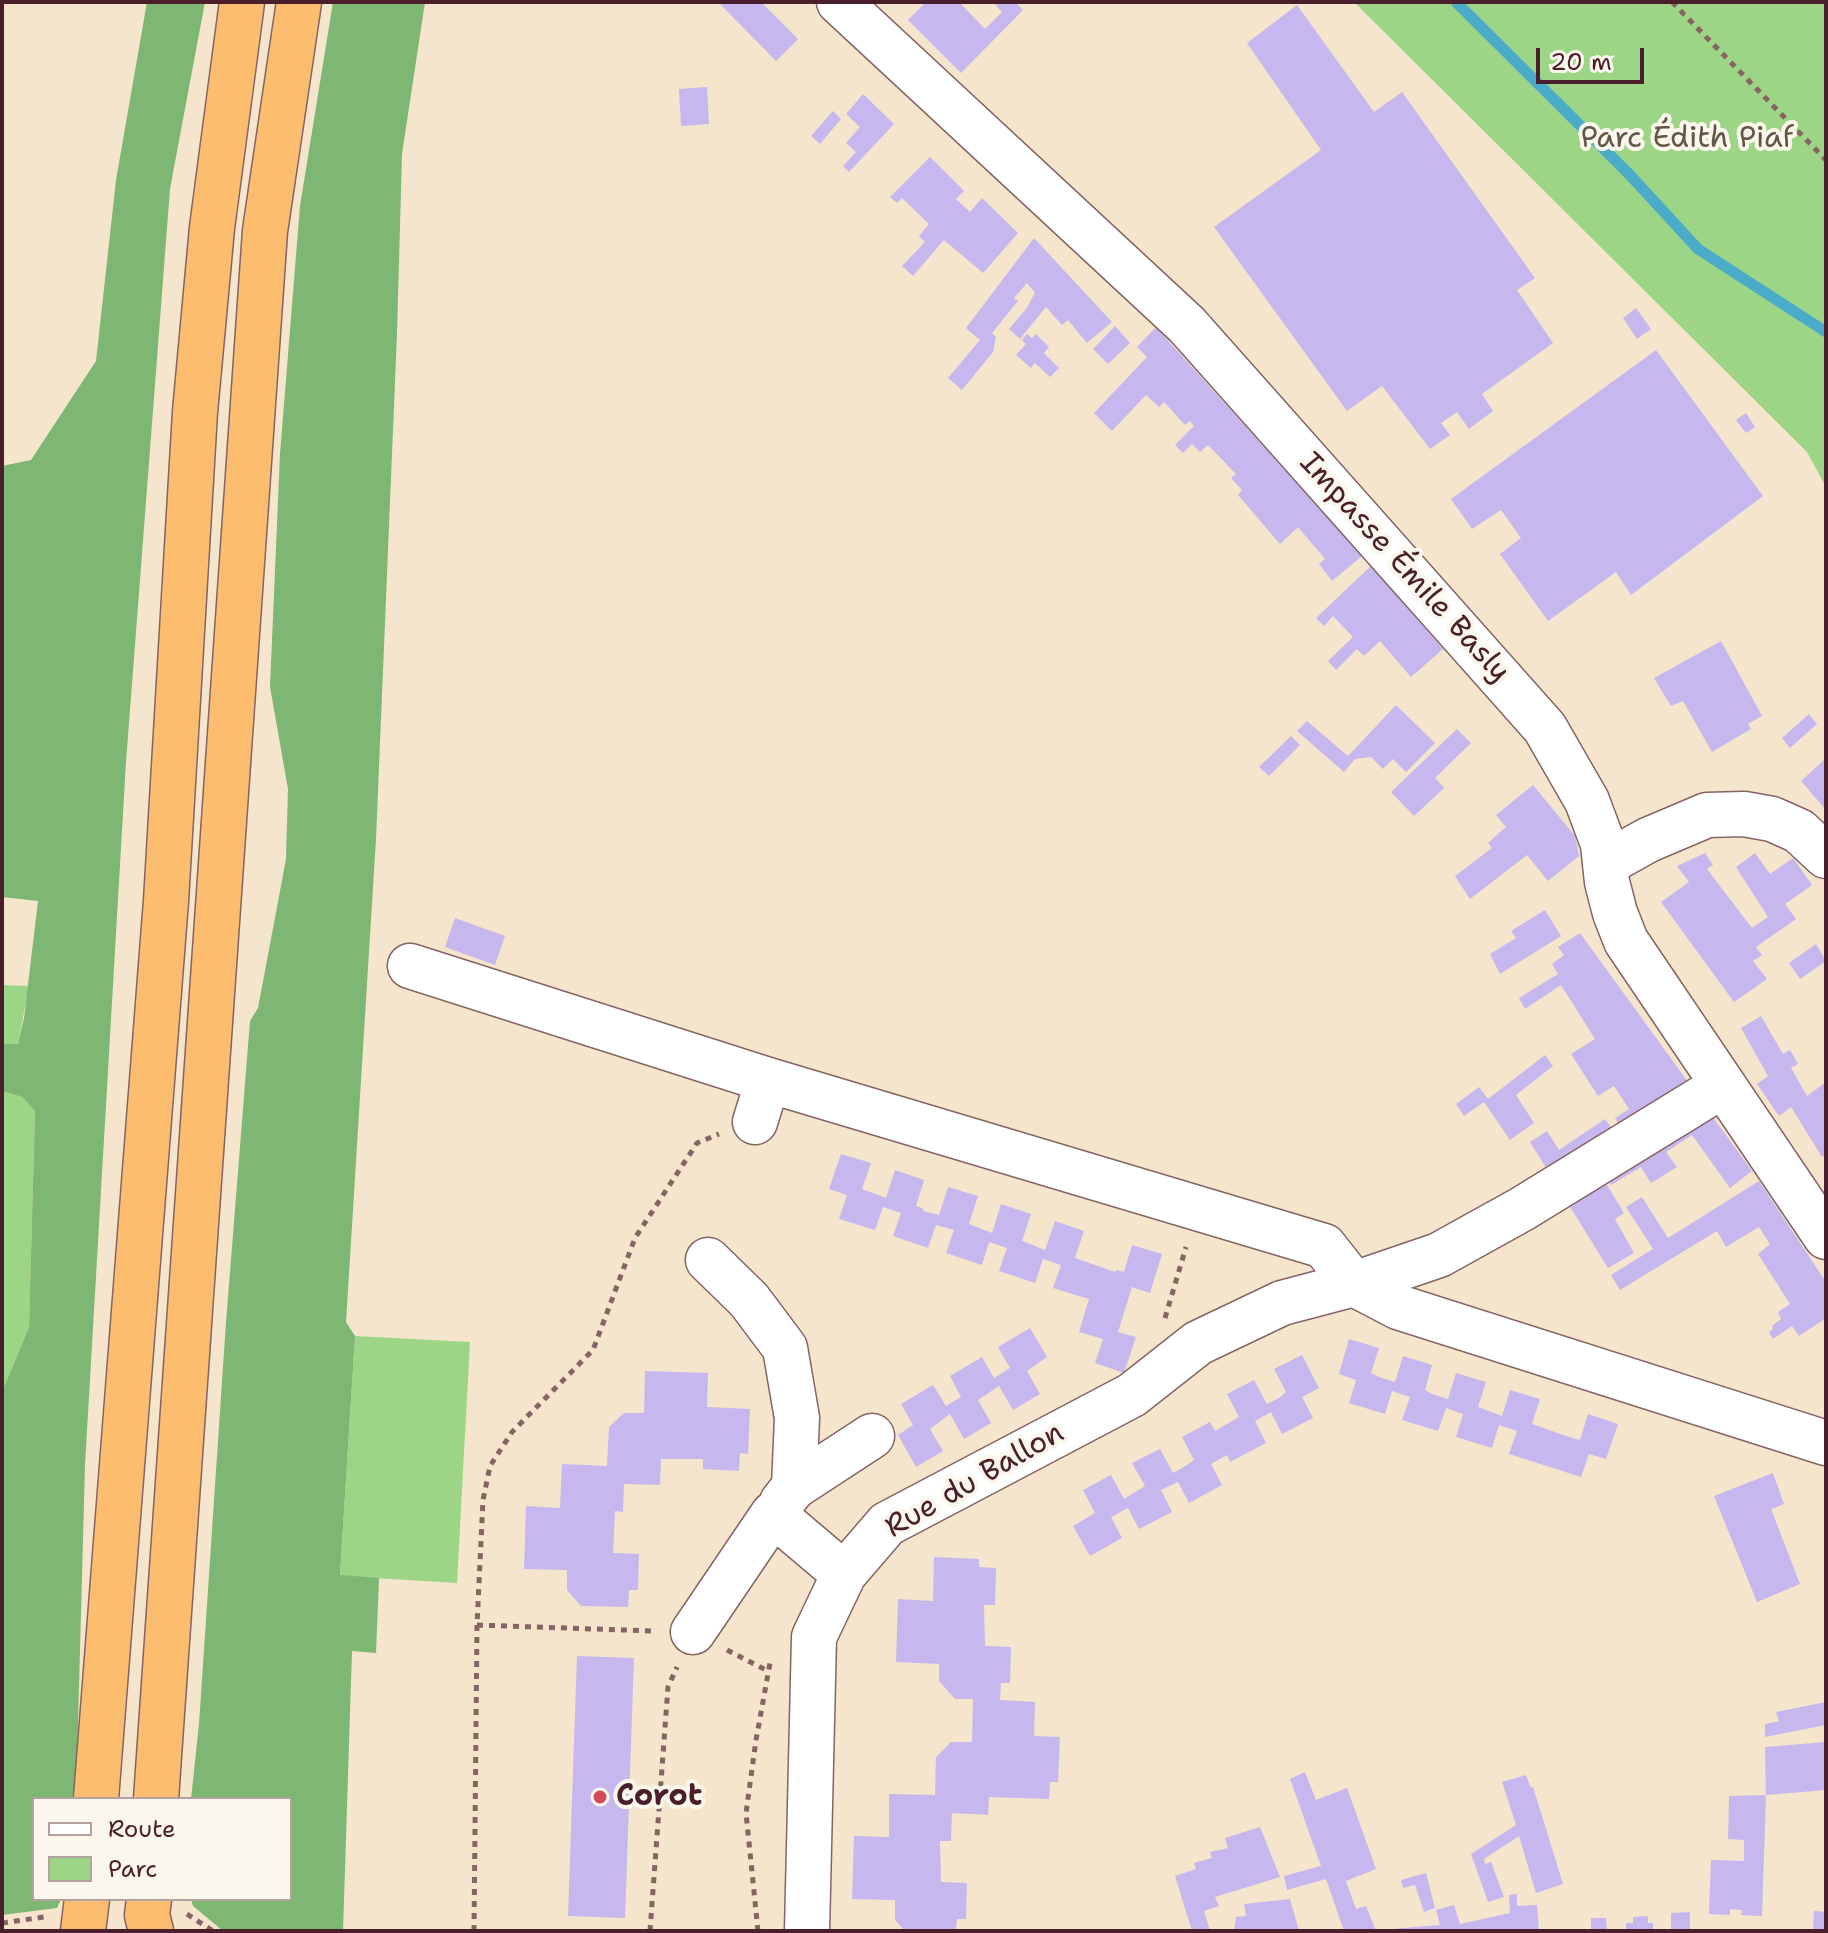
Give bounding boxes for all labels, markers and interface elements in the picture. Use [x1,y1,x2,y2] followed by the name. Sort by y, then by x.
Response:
[1540,32,1648,82] scale bar
[1550,46,1612,78] text: 20 m
[1580,121,1794,157] park label: Parc Édith Piaf
[1291,446,1517,690] street label: Impasse Émile Basly
[879,1415,1071,1547] street label: Rue du Ballon
[616,1779,702,1815] place label: Corot
[591,1788,609,1806] marker: Corot
[32,1797,292,1901] legend
[108,1813,176,1845] text: Route
[108,1853,157,1885] text: Parc

